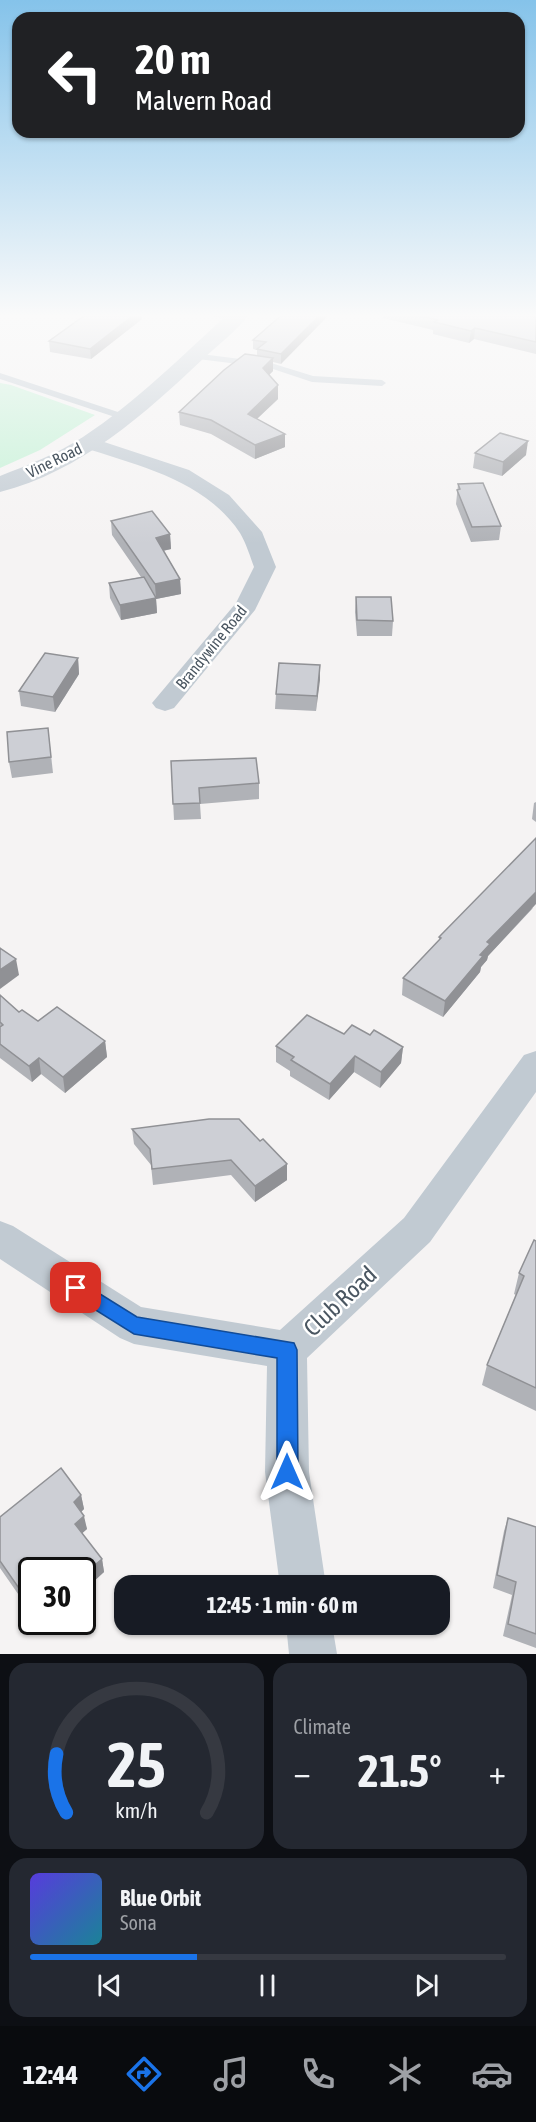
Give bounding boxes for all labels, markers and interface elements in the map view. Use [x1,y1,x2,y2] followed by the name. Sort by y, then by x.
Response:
[135,35,210,83] text: 20 m
[36,36,114,114] icon: left
[135,85,272,116] text: Malvern Road
[23,439,85,481] street label: Vine Road
[172,602,251,693] street label: Brandywine Road
[298,1261,382,1341] street label: Club Road
[50,1262,101,1313] pin
[59,1271,92,1304] icon: arrive
[255,1440,319,1504] position arrow
[18,1557,96,1635] speed limit sign: 30
[206,1592,358,1618] text: 12:45 · 1 min · 60 m
[294,1715,351,1738] text: Climate
[107,1729,166,1800] text: 25
[358,1745,442,1797] text: 21.5°
[294,1753,311,1791] text: −
[489,1753,506,1791] text: +
[115,1798,158,1823] text: km/h
[120,1885,201,1911] text: Blue Orbit
[120,1911,157,1934] text: Sona
[93,1969,126,2002] icon: previous
[251,1969,284,2002] icon: pause
[410,1969,443,2002] icon: next
[123,2053,165,2095] icon: directions
[210,2053,252,2095] icon: music
[297,2053,339,2095] icon: phone
[384,2053,426,2095] icon: climate
[471,2053,513,2095] icon: car
[23,2059,78,2090] text: 12:44

